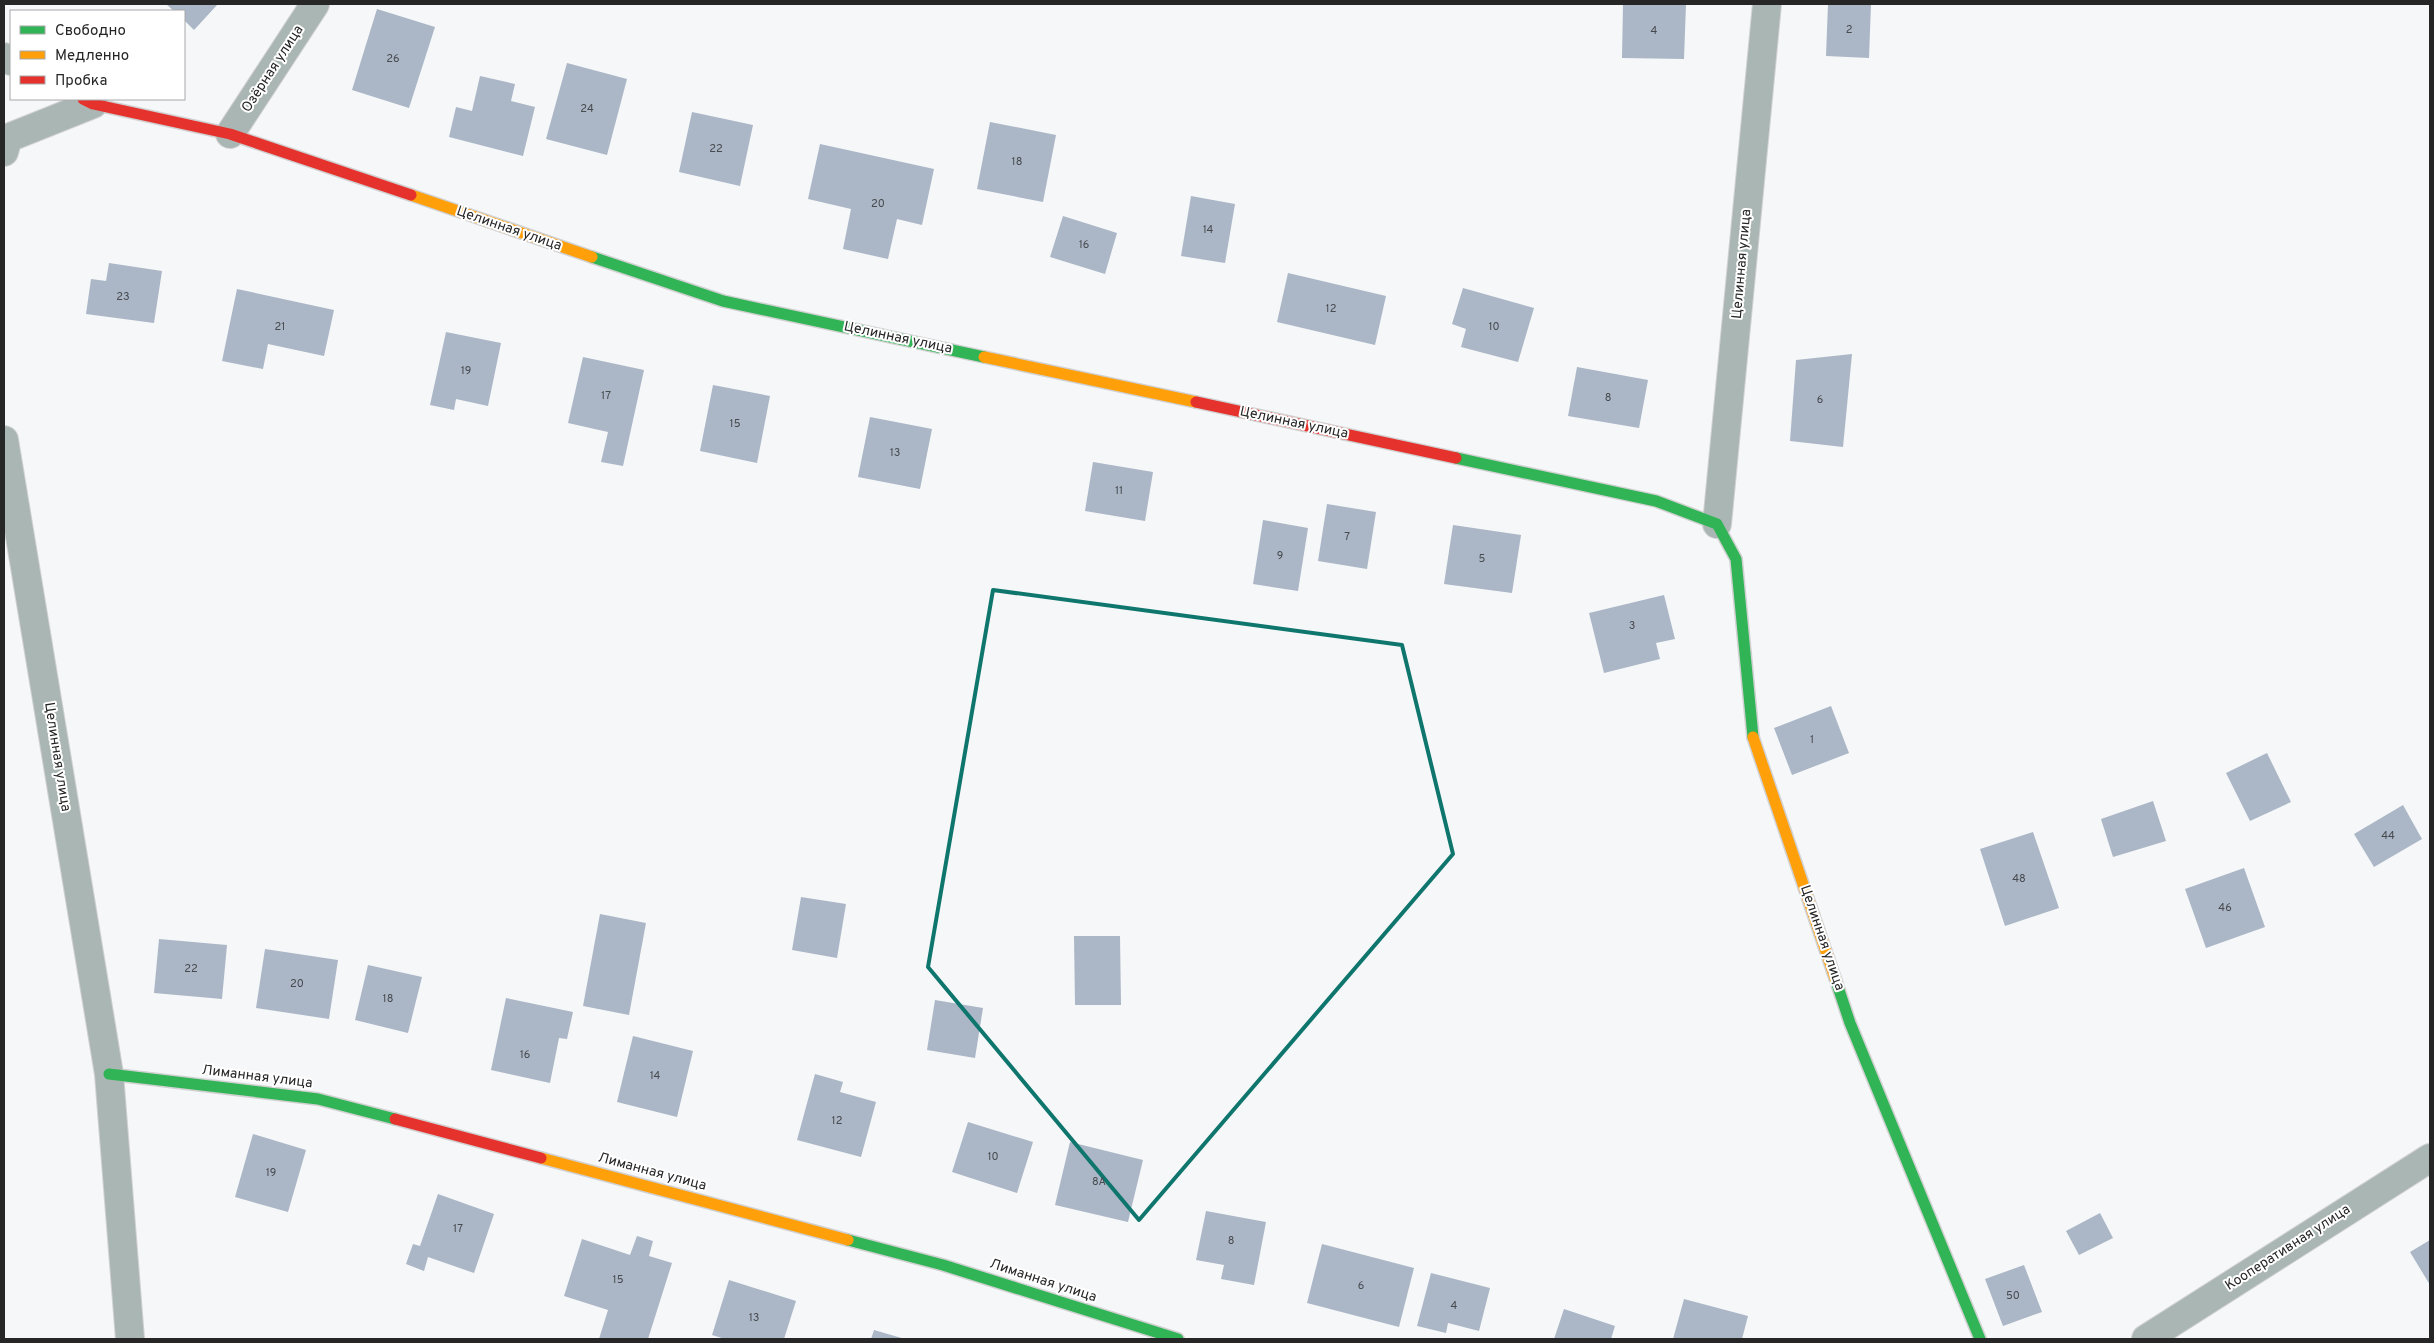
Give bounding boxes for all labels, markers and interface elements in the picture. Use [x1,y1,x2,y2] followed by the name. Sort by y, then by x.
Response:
[10,10,185,100] legend
[55,22,126,41] text: Свободно
[238,22,308,116] street label: Озёрная улица
[1846,23,1852,37] house number: 2
[1651,24,1658,38] house number: 4
[55,47,129,66] text: Медленно
[386,52,400,66] house number: 26
[55,72,107,91] text: Пробка
[580,102,594,116] house number: 24
[709,142,723,156] house number: 22
[1012,155,1022,169] house number: 18
[871,197,885,211] house number: 20
[454,203,564,255] street label: Целинная улица
[1729,208,1755,320] street label: Целинная улица
[1203,223,1214,237] house number: 14
[1079,238,1089,252] house number: 16
[116,290,130,304] house number: 23
[1326,302,1336,316] house number: 12
[842,318,954,358] street label: Целинная улица
[275,320,285,334] house number: 21
[1488,320,1500,334] house number: 10
[461,364,471,378] house number: 19
[601,389,611,403] house number: 17
[1605,391,1611,405] house number: 8
[1817,393,1823,407] house number: 6
[1238,403,1350,443] street label: Целинная улица
[730,417,741,431] house number: 15
[890,446,900,460] house number: 13
[1115,484,1123,498] house number: 11
[1344,530,1350,544] house number: 7
[1277,549,1283,563] house number: 9
[1479,552,1486,566] house number: 5
[1629,619,1635,633] house number: 3
[40,701,74,813] street label: Целинная улица
[1810,733,1814,747] house number: 1
[2381,829,2395,843] house number: 44
[2012,872,2026,886] house number: 48
[1796,883,1848,993] street label: Целинная улица
[2218,901,2232,915] house number: 46
[184,962,198,976] house number: 22
[290,977,304,991] house number: 20
[383,992,393,1006] house number: 18
[520,1048,530,1062] house number: 16
[201,1062,313,1092] street label: Лиманная улица
[650,1069,661,1083] house number: 14
[832,1114,842,1128] house number: 12
[596,1149,708,1195] street label: Лиманная улица
[987,1150,999,1164] house number: 10
[266,1166,276,1180] house number: 19
[1092,1175,1106,1189] house number: 8А
[2222,1201,2354,1295] street label: Кооперативная улица
[453,1222,463,1236] house number: 17
[1228,1234,1234,1248] house number: 8
[987,1256,1099,1306] street label: Лиманная улица
[613,1273,624,1287] house number: 15
[1358,1279,1364,1293] house number: 6
[2006,1289,2020,1303] house number: 50
[1451,1299,1458,1313] house number: 4
[749,1311,759,1325] house number: 13

